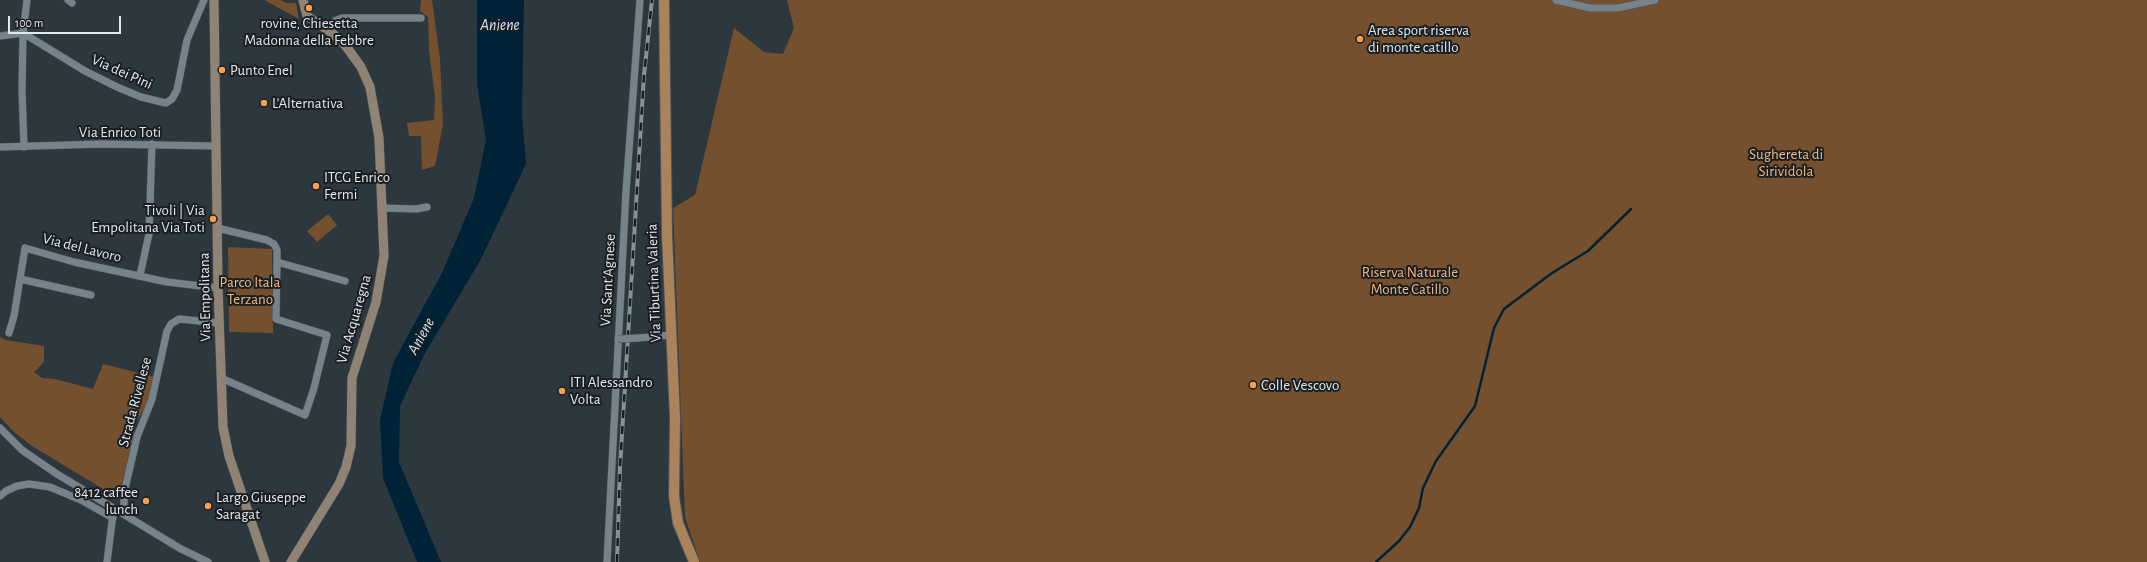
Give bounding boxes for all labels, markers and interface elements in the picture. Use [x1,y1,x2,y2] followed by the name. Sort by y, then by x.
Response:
[304,3,314,13] marker: rovine, Chiesetta Madonna della Febbre
[10,8,123,34] scale bar
[244,14,374,49] place label: rovine, Chiesetta Madonna della Febbre
[480,15,520,35] water label: Aniene
[15,17,43,29] text: 100 m
[1368,21,1469,56] place label: Area sport riserva di monte catillo
[1355,34,1365,44] marker: Area sport riserva di monte catillo
[89,51,155,93] street label: Via dei Pini
[230,61,293,79] place label: Punto Enel
[217,65,227,75] marker: Punto Enel
[272,94,343,112] place label: L’Alternativa
[259,98,269,108] marker: L’Alternativa
[79,123,161,141] street label: Via Enrico Toti
[1749,145,1823,180] park label: Sughereta di Sirividola
[324,168,390,203] place label: ITCG Enrico Fermi
[311,181,321,191] marker: ITCG Enrico Fermi
[91,201,205,236] place label: Tivoli | Via Empolitana Via Toti
[208,214,218,224] marker: Tivoli | Via Empolitana Via Toti
[643,223,665,343] street label: Via Tiburtina Valeria
[41,229,123,267] street label: Via del Lavoro
[597,233,619,327] street label: Via Sant'Agnese
[195,252,215,342] street label: Via Empolitana
[1362,263,1458,298] park label: Riserva Naturale Monte Catillo
[220,273,280,308] park label: Parco Itala Terzano
[333,273,375,365] street label: Via Acquaregna
[403,314,439,358] water label: Aniene
[114,355,156,449] street label: Strada Rivellese
[570,373,653,408] place label: ITI Alessandro Volta
[1261,376,1339,394] place label: Colle Vescovo
[1248,380,1258,390] marker: Colle Vescovo
[557,386,567,396] marker: ITI Alessandro Volta
[74,483,138,518] place label: 8412 caffee lunch
[216,488,306,523] place label: Largo Giuseppe Saragat
[141,496,151,506] marker: 8412 caffee lunch
[203,501,213,511] marker: Largo Giuseppe Saragat

